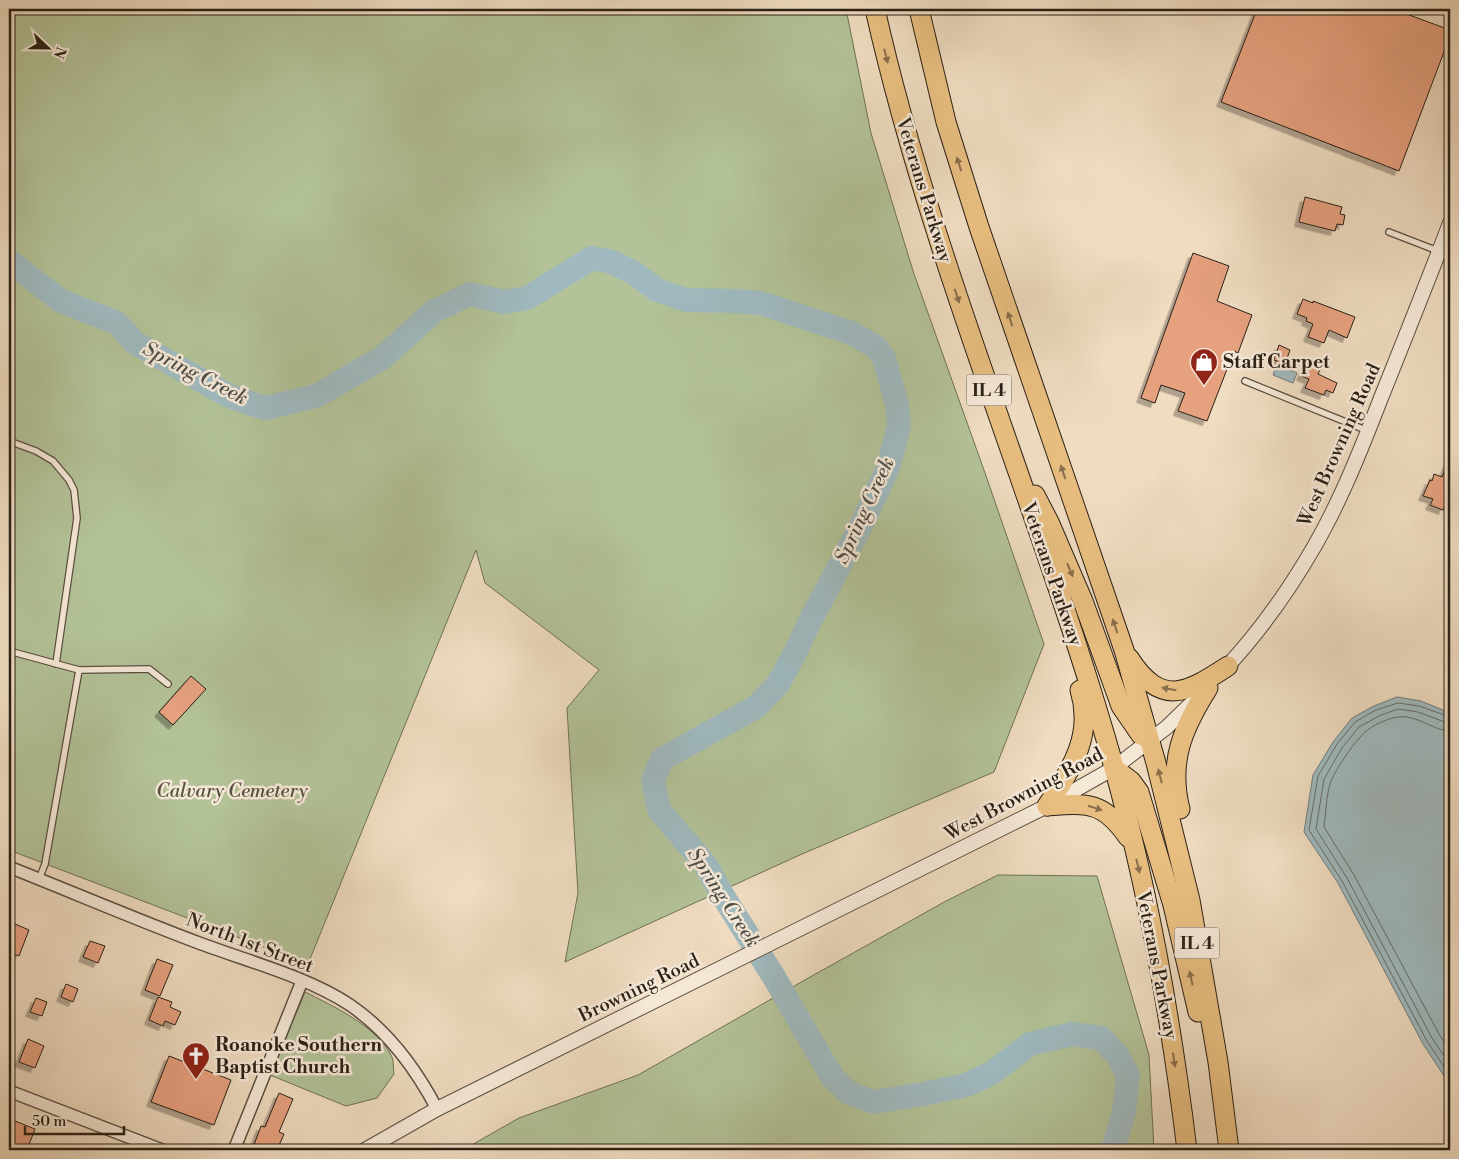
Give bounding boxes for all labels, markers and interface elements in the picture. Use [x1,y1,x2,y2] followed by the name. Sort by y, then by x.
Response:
[22,22,72,72] north arrow
[49,44,70,61] text: N
[883,49,891,64] one-way arrow
[890,114,958,266] street label: Veterans Parkway
[955,157,963,172] one-way arrow
[953,289,961,304] one-way arrow
[1005,311,1013,326] one-way arrow
[138,337,252,411] water label: Spring Creek
[1189,347,1219,386] shop icon: Staff Carpet
[1223,350,1330,374] place label: Staff Carpet
[1292,359,1386,531] street label: West Browning Road
[966,374,1012,406] road number: IL 4
[829,454,901,568] water label: Spring Creek
[1059,465,1066,480] one-way arrow
[1016,498,1088,650] street label: Veterans Parkway
[1066,563,1074,577] one-way arrow
[1111,618,1119,633] one-way arrow
[1160,685,1176,693] one-way arrow
[940,742,1108,846] street label: West Browning Road
[1155,768,1163,783] one-way arrow
[156,779,309,803] park label: Calvary Cemetery
[1088,804,1103,812] one-way arrow
[681,843,765,953] water label: Spring Creek
[1134,859,1142,874] one-way arrow
[1131,888,1183,1042] street label: Veterans Parkway
[183,908,317,978] street label: North 1st Street
[1174,928,1220,958] road number: IL 4
[574,948,704,1028] street label: Browning Road
[1186,969,1194,985] one-way arrow
[215,1033,382,1079] place label: Roanoke Southern Baptist Church
[181,1041,211,1080] church icon: Roanoke Southern Baptist Church
[1171,1053,1179,1069] one-way arrow
[25,1104,124,1136] scale bar
[32,1112,66,1131] text: 50 m

